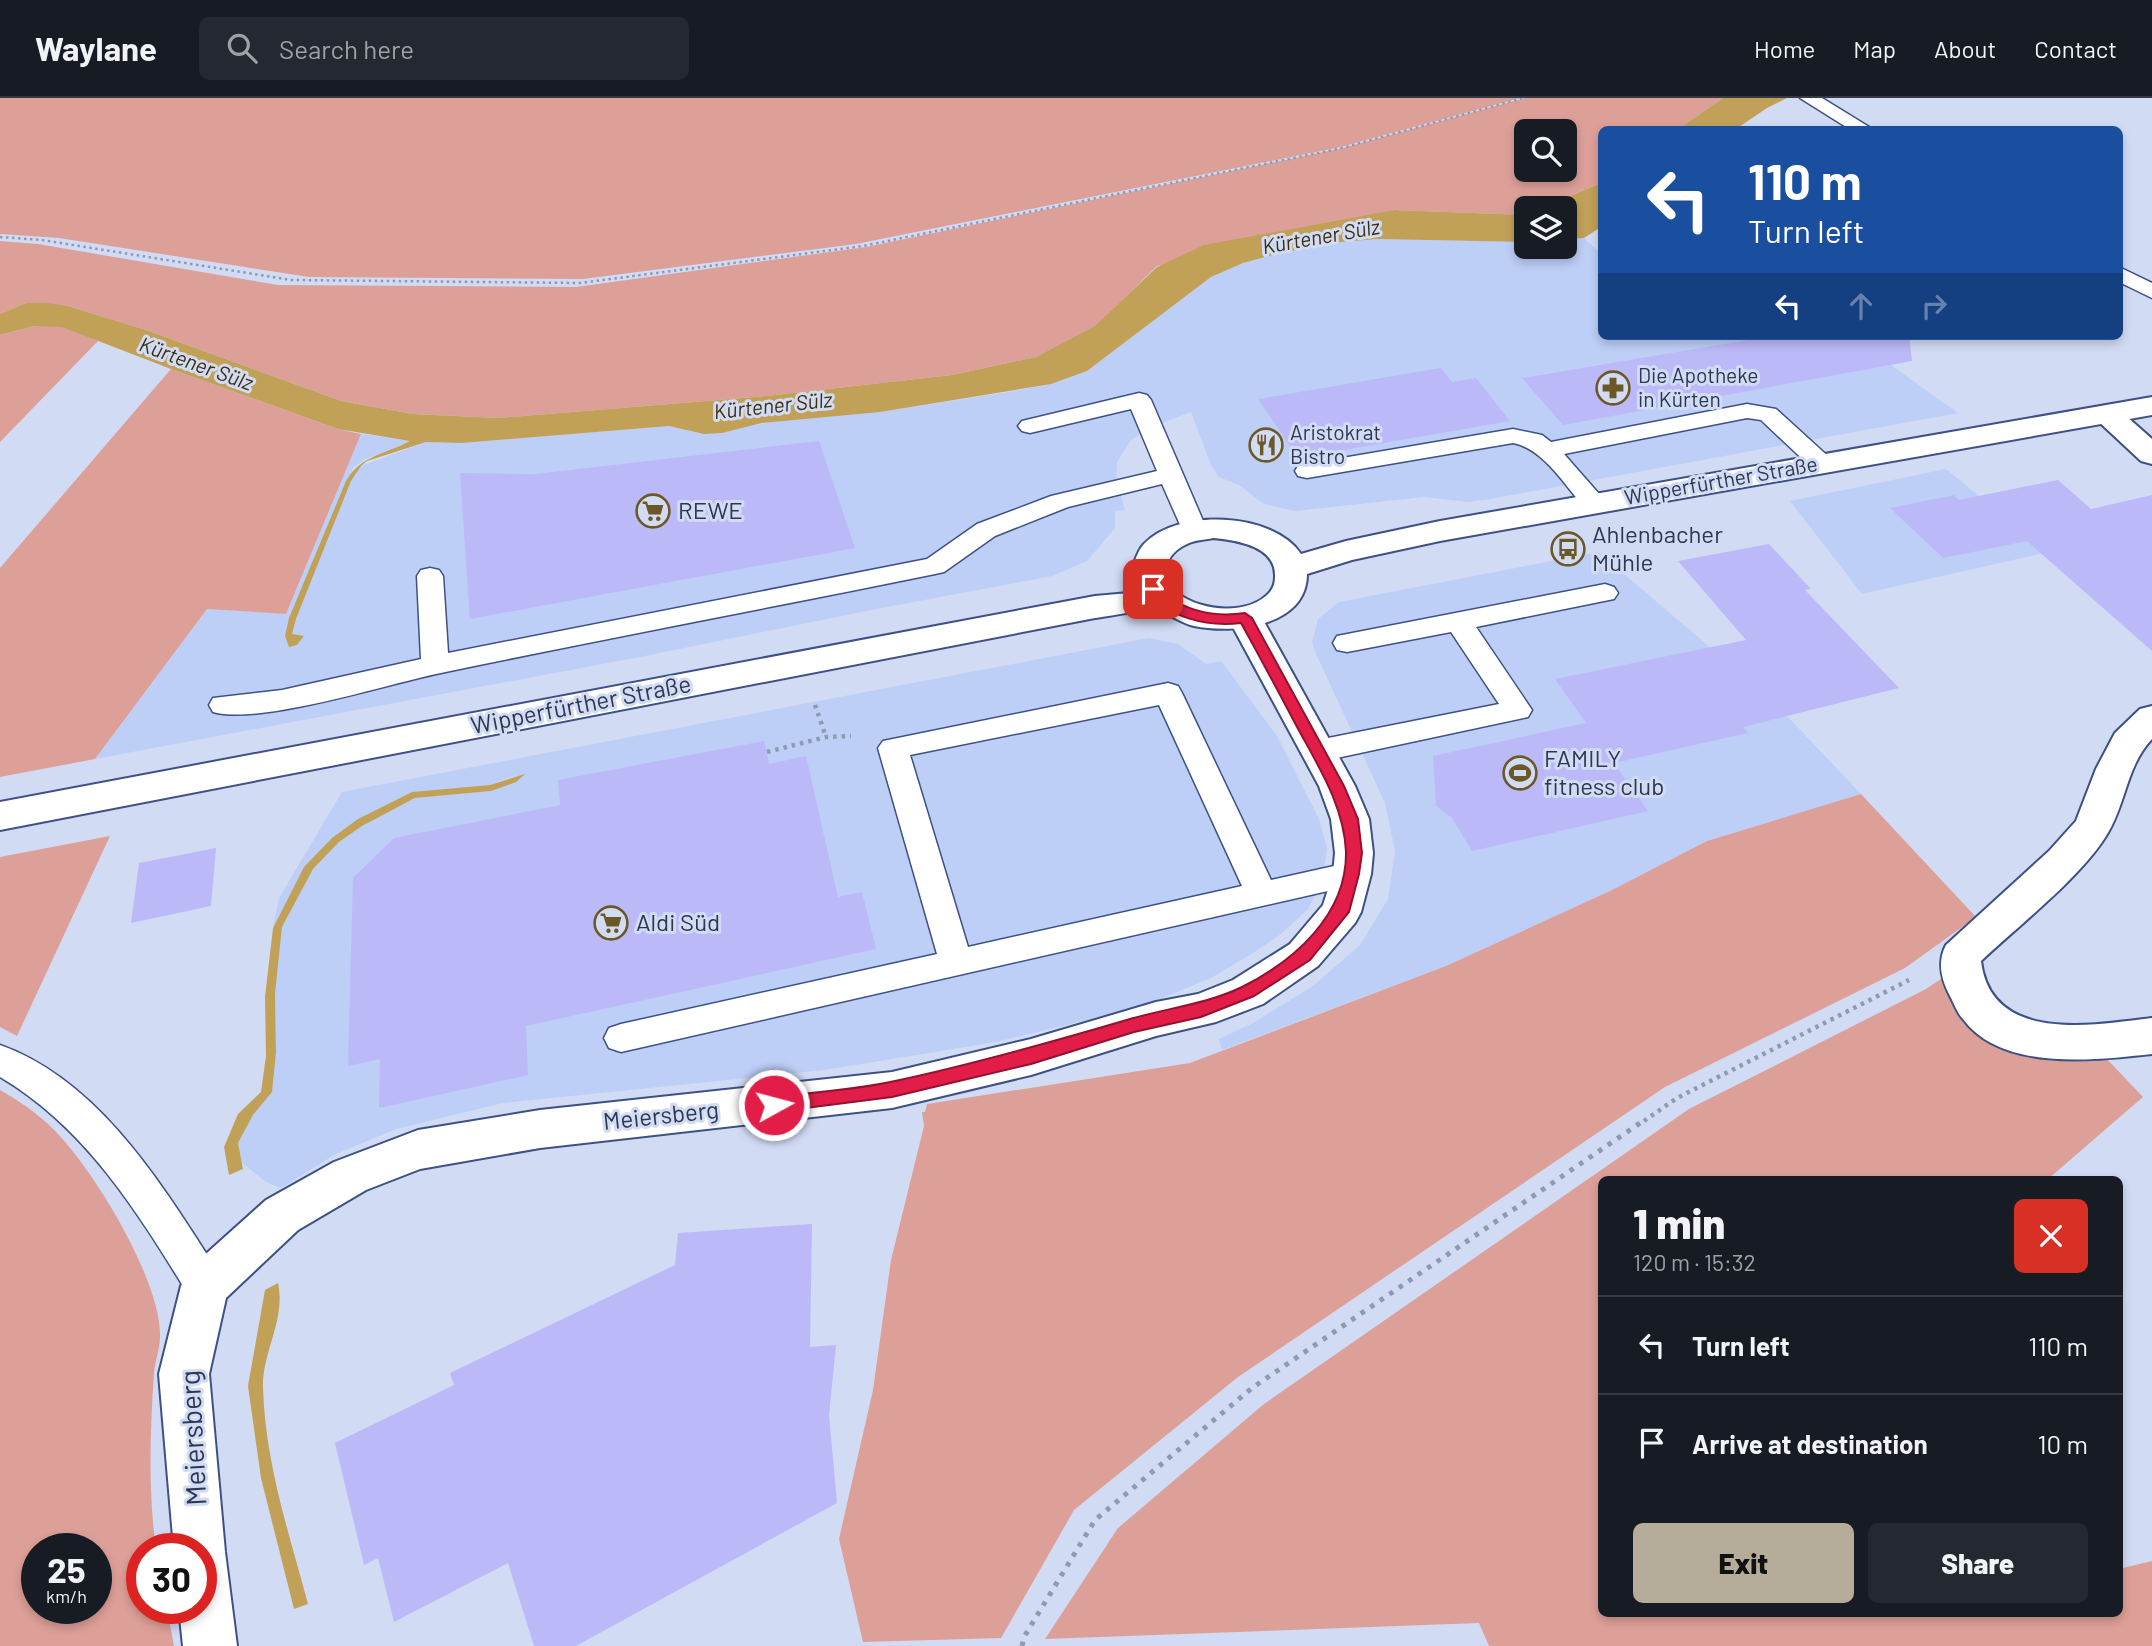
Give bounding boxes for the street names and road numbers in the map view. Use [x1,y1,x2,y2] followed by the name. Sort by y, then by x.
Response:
[1622,450,1819,509] street label: Wipperfürther Straße
[468,668,693,739] street label: Wipperfürther Straße
[602,1094,720,1135] street label: Meiersberg
[171,1370,213,1507] street label: Meiersberg

